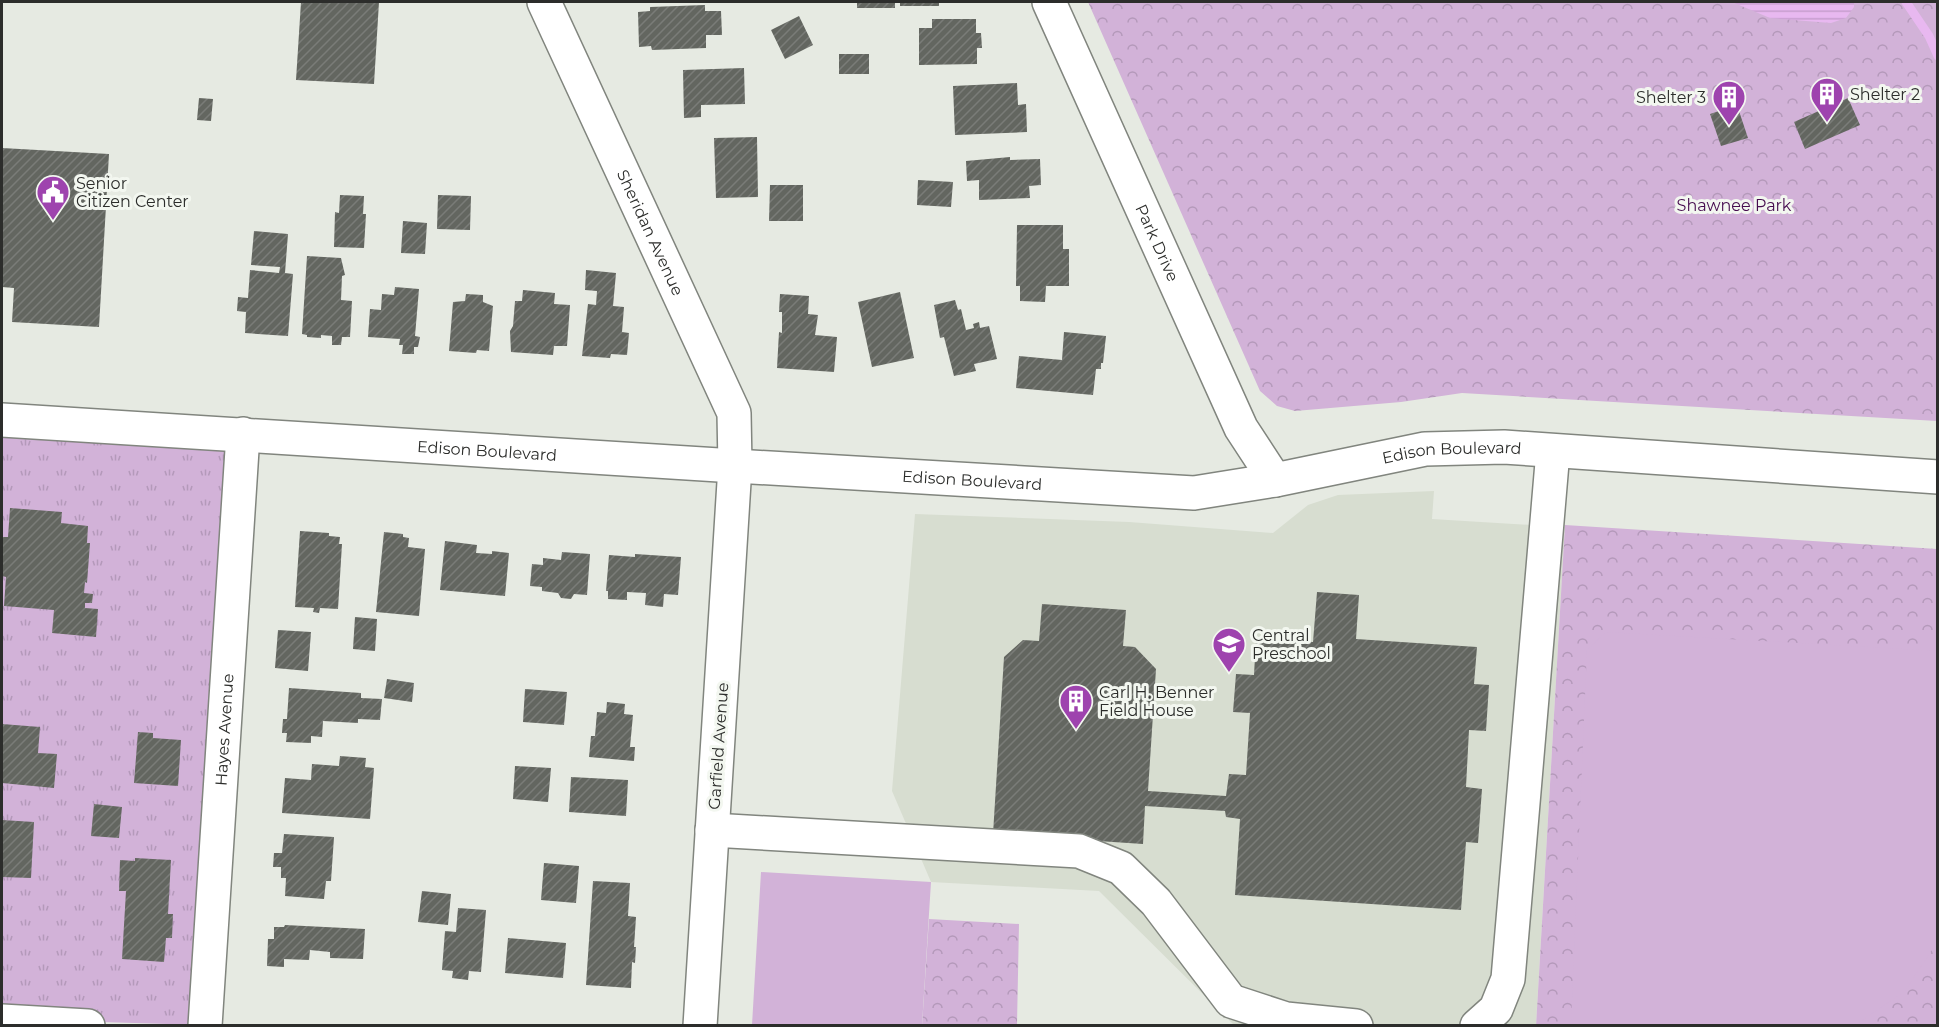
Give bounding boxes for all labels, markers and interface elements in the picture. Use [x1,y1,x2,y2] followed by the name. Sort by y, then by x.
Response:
[1809,76,1845,123] building icon: Shelter 2
[1711,79,1747,126] building icon: Shelter 3
[1850,85,1920,104] place label: Shelter 2
[1636,88,1706,107] place label: Shelter 3
[613,167,687,299] street label: Sheridan Avenue
[35,174,71,221] public building icon: Senior Citizen Center
[76,174,189,211] place label: Senior Citizen Center
[1677,196,1792,215] park label: Shawnee Park
[1131,201,1183,284] street label: Park Drive
[416,437,558,465] street label: Edison Boulevard
[1380,438,1522,468] street label: Edison Boulevard
[902,467,1043,494] street label: Edison Boulevard
[1211,626,1247,673] school or university icon: Central Preschool
[1252,626,1331,663] place label: Central Preschool
[211,673,238,786] street label: Hayes Avenue
[705,682,732,810] street label: Garfield Avenue
[1058,683,1094,730] building icon: Carl H. Benner Field House
[1099,683,1214,720] place label: Carl H. Benner Field House

